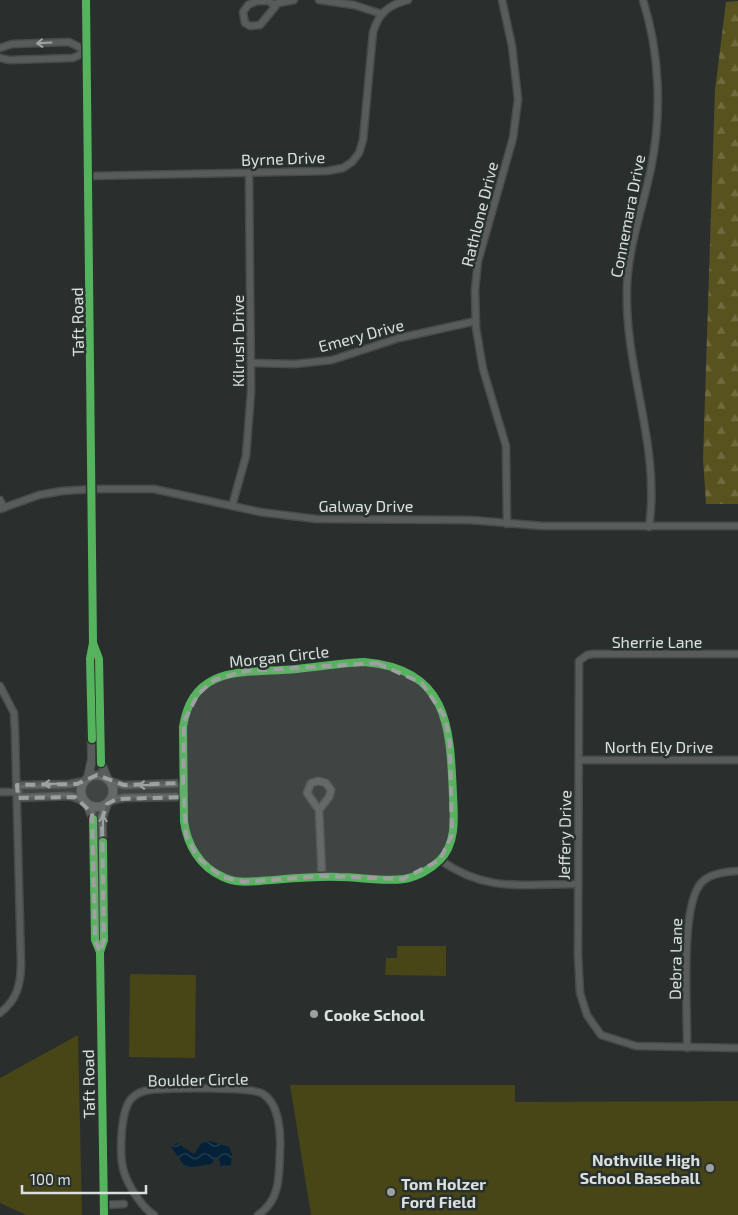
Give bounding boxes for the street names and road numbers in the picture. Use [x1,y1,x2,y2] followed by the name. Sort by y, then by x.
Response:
[241,147,325,169] street label: Byrne Drive
[606,153,648,279] street label: Connemara Drive
[457,160,501,268] street label: Rathlone Drive
[67,287,87,357] street label: Taft Road
[228,295,247,387] street label: Kilrush Drive
[316,314,406,356] street label: Emery Drive
[319,496,413,515] street label: Galway Drive
[612,632,702,651] street label: Sherrie Lane
[228,641,330,671] street label: Morgan Circle
[605,737,713,756] street label: North Ely Drive
[554,790,574,880] street label: Jeffery Drive
[665,918,685,1000] street label: Debra Lane
[78,1049,98,1119] street label: Taft Road
[147,1069,249,1089] street label: Boulder Circle

